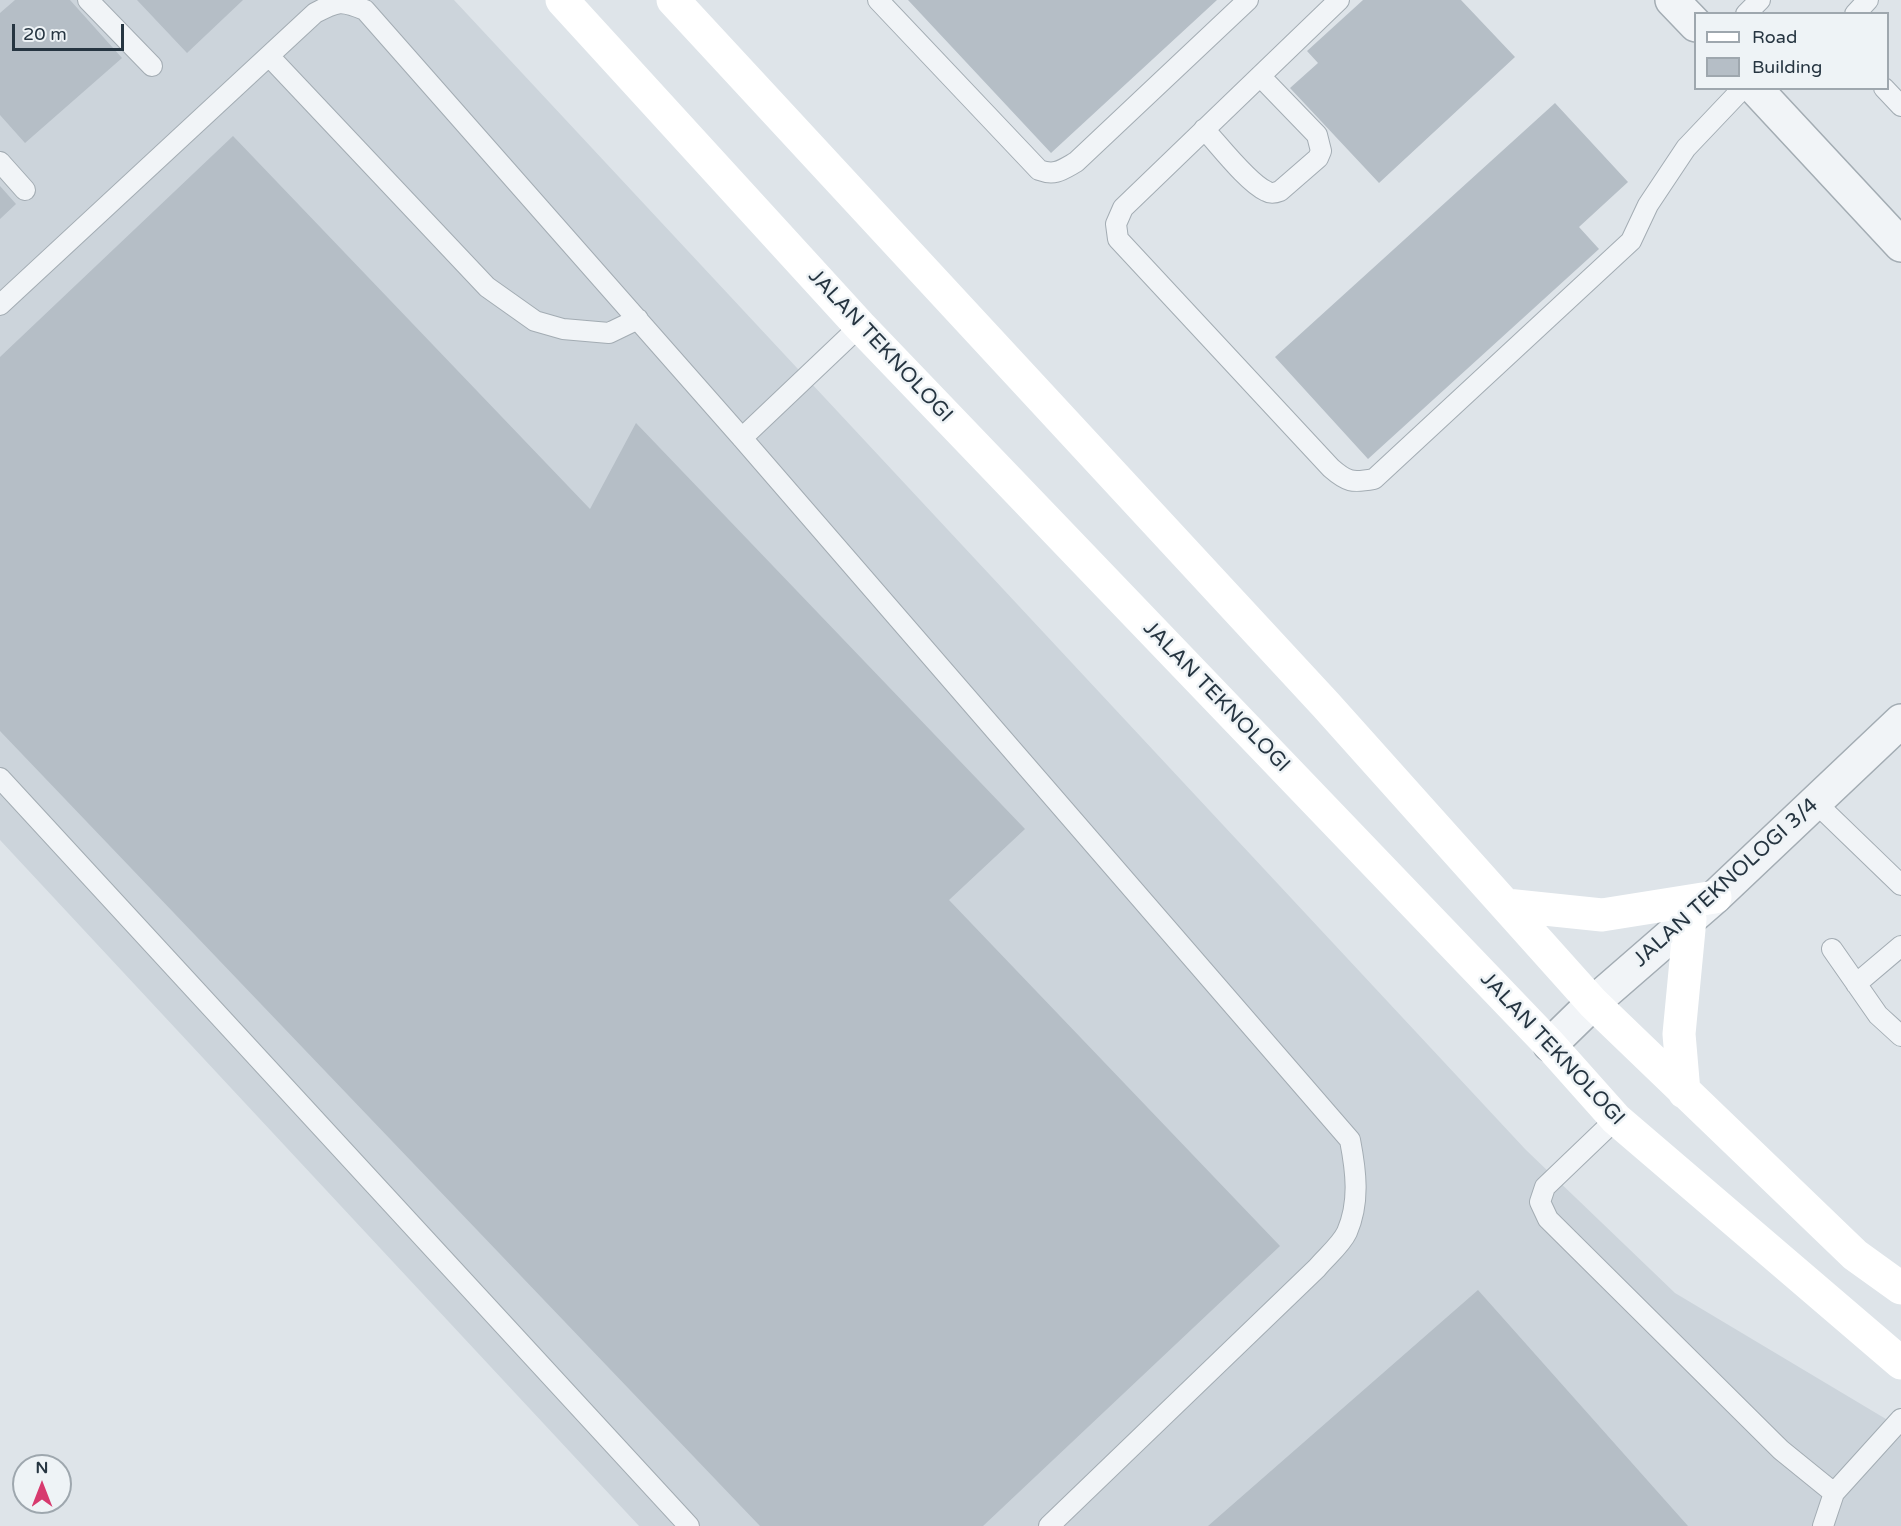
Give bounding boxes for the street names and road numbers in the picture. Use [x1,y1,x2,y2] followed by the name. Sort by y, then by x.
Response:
[802,264,958,428] street label: JALAN TEKNOLOGI
[1137,616,1295,778] street label: JALAN TEKNOLOGI
[1628,793,1824,973] street label: JALAN TEKNOLOGI 3/4
[1474,967,1630,1131] street label: JALAN TEKNOLOGI

